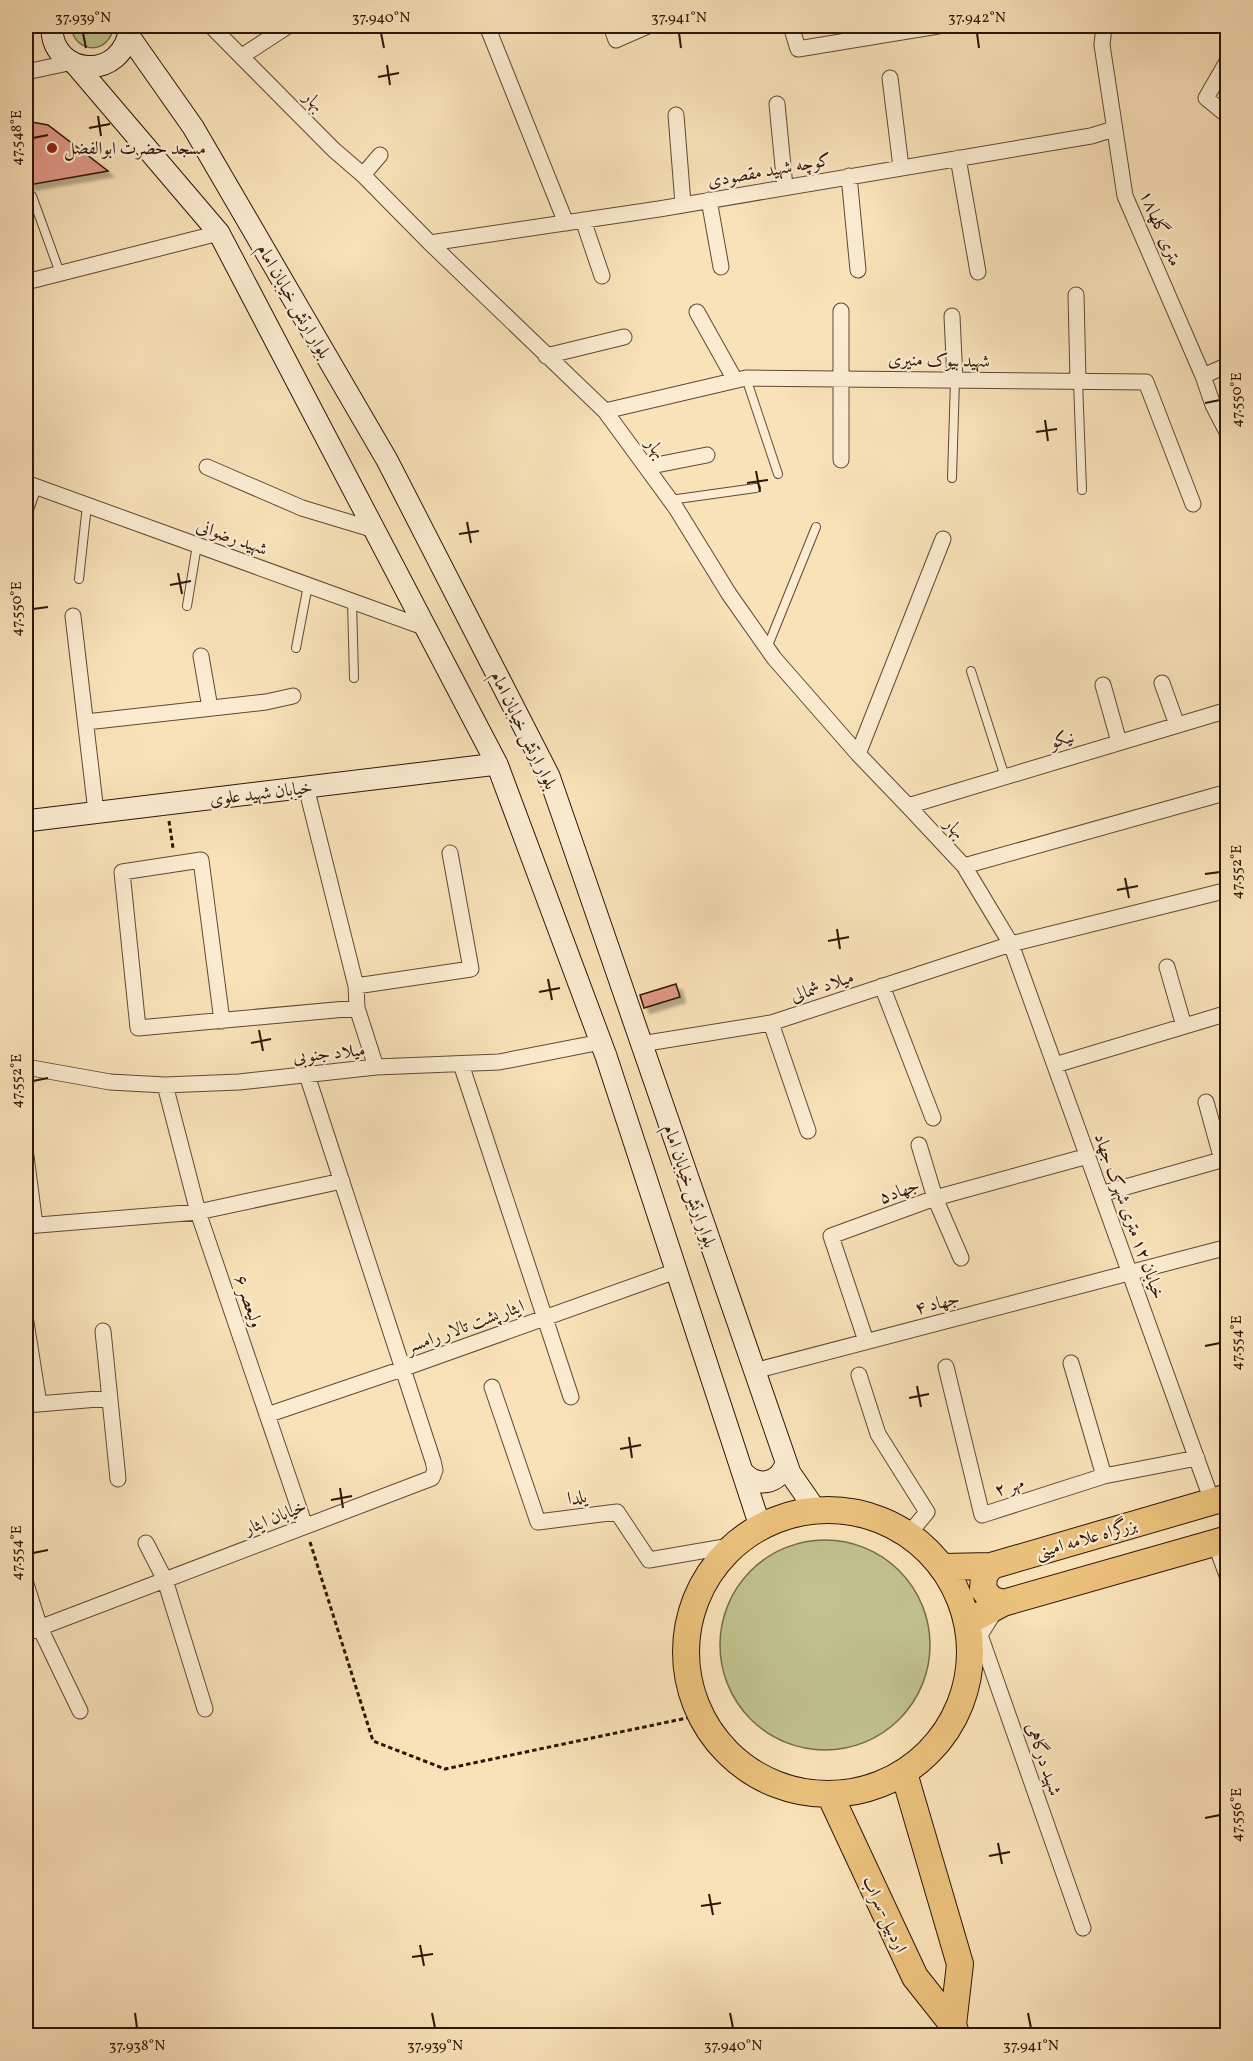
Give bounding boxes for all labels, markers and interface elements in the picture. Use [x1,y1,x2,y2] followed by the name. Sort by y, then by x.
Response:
[55,8,111,29] text: 37.939°N
[352,8,410,29] text: 37.940°N
[651,8,707,29] text: 37.941°N
[948,8,1006,29] text: 37.942°N
[295,84,329,118] street label: بهار
[7,110,28,166] text: 47.548°E
[64,137,206,162] place label: مسجد حضرت ابوالفضل
[45,141,59,155] marker: مسجد حضرت ابوالفضل
[705,148,833,195] street label: کوچه شهید مقصودی
[1132,187,1187,270] street label: ۱۸متری گلها
[248,240,336,365] street label: بلوار ارتش خیابان امام
[888,348,990,375] street label: شهید بیوک منیری
[1227,372,1248,428] text: 47.550°E
[637,431,671,465] street label: بهار
[192,514,271,563] street label: شهید رضوانی
[7,581,28,637] text: 47.550°E
[481,667,562,795] street label: بلوار ارتش خیابان امام
[1045,725,1078,757] street label: نیکو
[208,776,314,813] street label: خیابان شهید علوی
[936,811,970,845] street label: بهار
[1227,845,1248,899] text: 47.552°E
[788,965,857,1009] street label: میلاد شمالی
[292,1038,367,1071] street label: میلاد جنوبی
[7,1054,28,1108] text: 47.552°E
[654,1121,721,1252] street label: بلوار ارتش خیابان امام
[1087,1130,1170,1303] street label: خیابان ۱۲ متری شهرک جهاد
[876,1174,923,1211] street label: جهاد۵
[227,1272,268,1331] street label: ولیعصر ۶
[912,1287,962,1322] street label: جهاد ۴
[401,1294,528,1361] street label: ایثار پشت تالار رامسر
[1227,1315,1248,1371] text: 47.554°E
[991,1471,1028,1504] street label: مهر ۲
[566,1485,590,1512] street label: یلدا
[239,1495,311,1543] street label: خیابان ایثار
[1032,1512,1140,1566] street label: بزرگراه علامه امینی
[7,1525,28,1581] text: 47.554°E
[1018,1719,1067,1800] street label: شهید درگاهی
[1227,1788,1248,1842] text: 47.556°E
[855,1872,912,1957] street label: اردبیل-سراب
[109,2036,165,2057] text: 37.938°N
[407,2036,463,2057] text: 37.939°N
[704,2036,762,2057] text: 37.940°N
[1003,2036,1059,2057] text: 37.941°N

